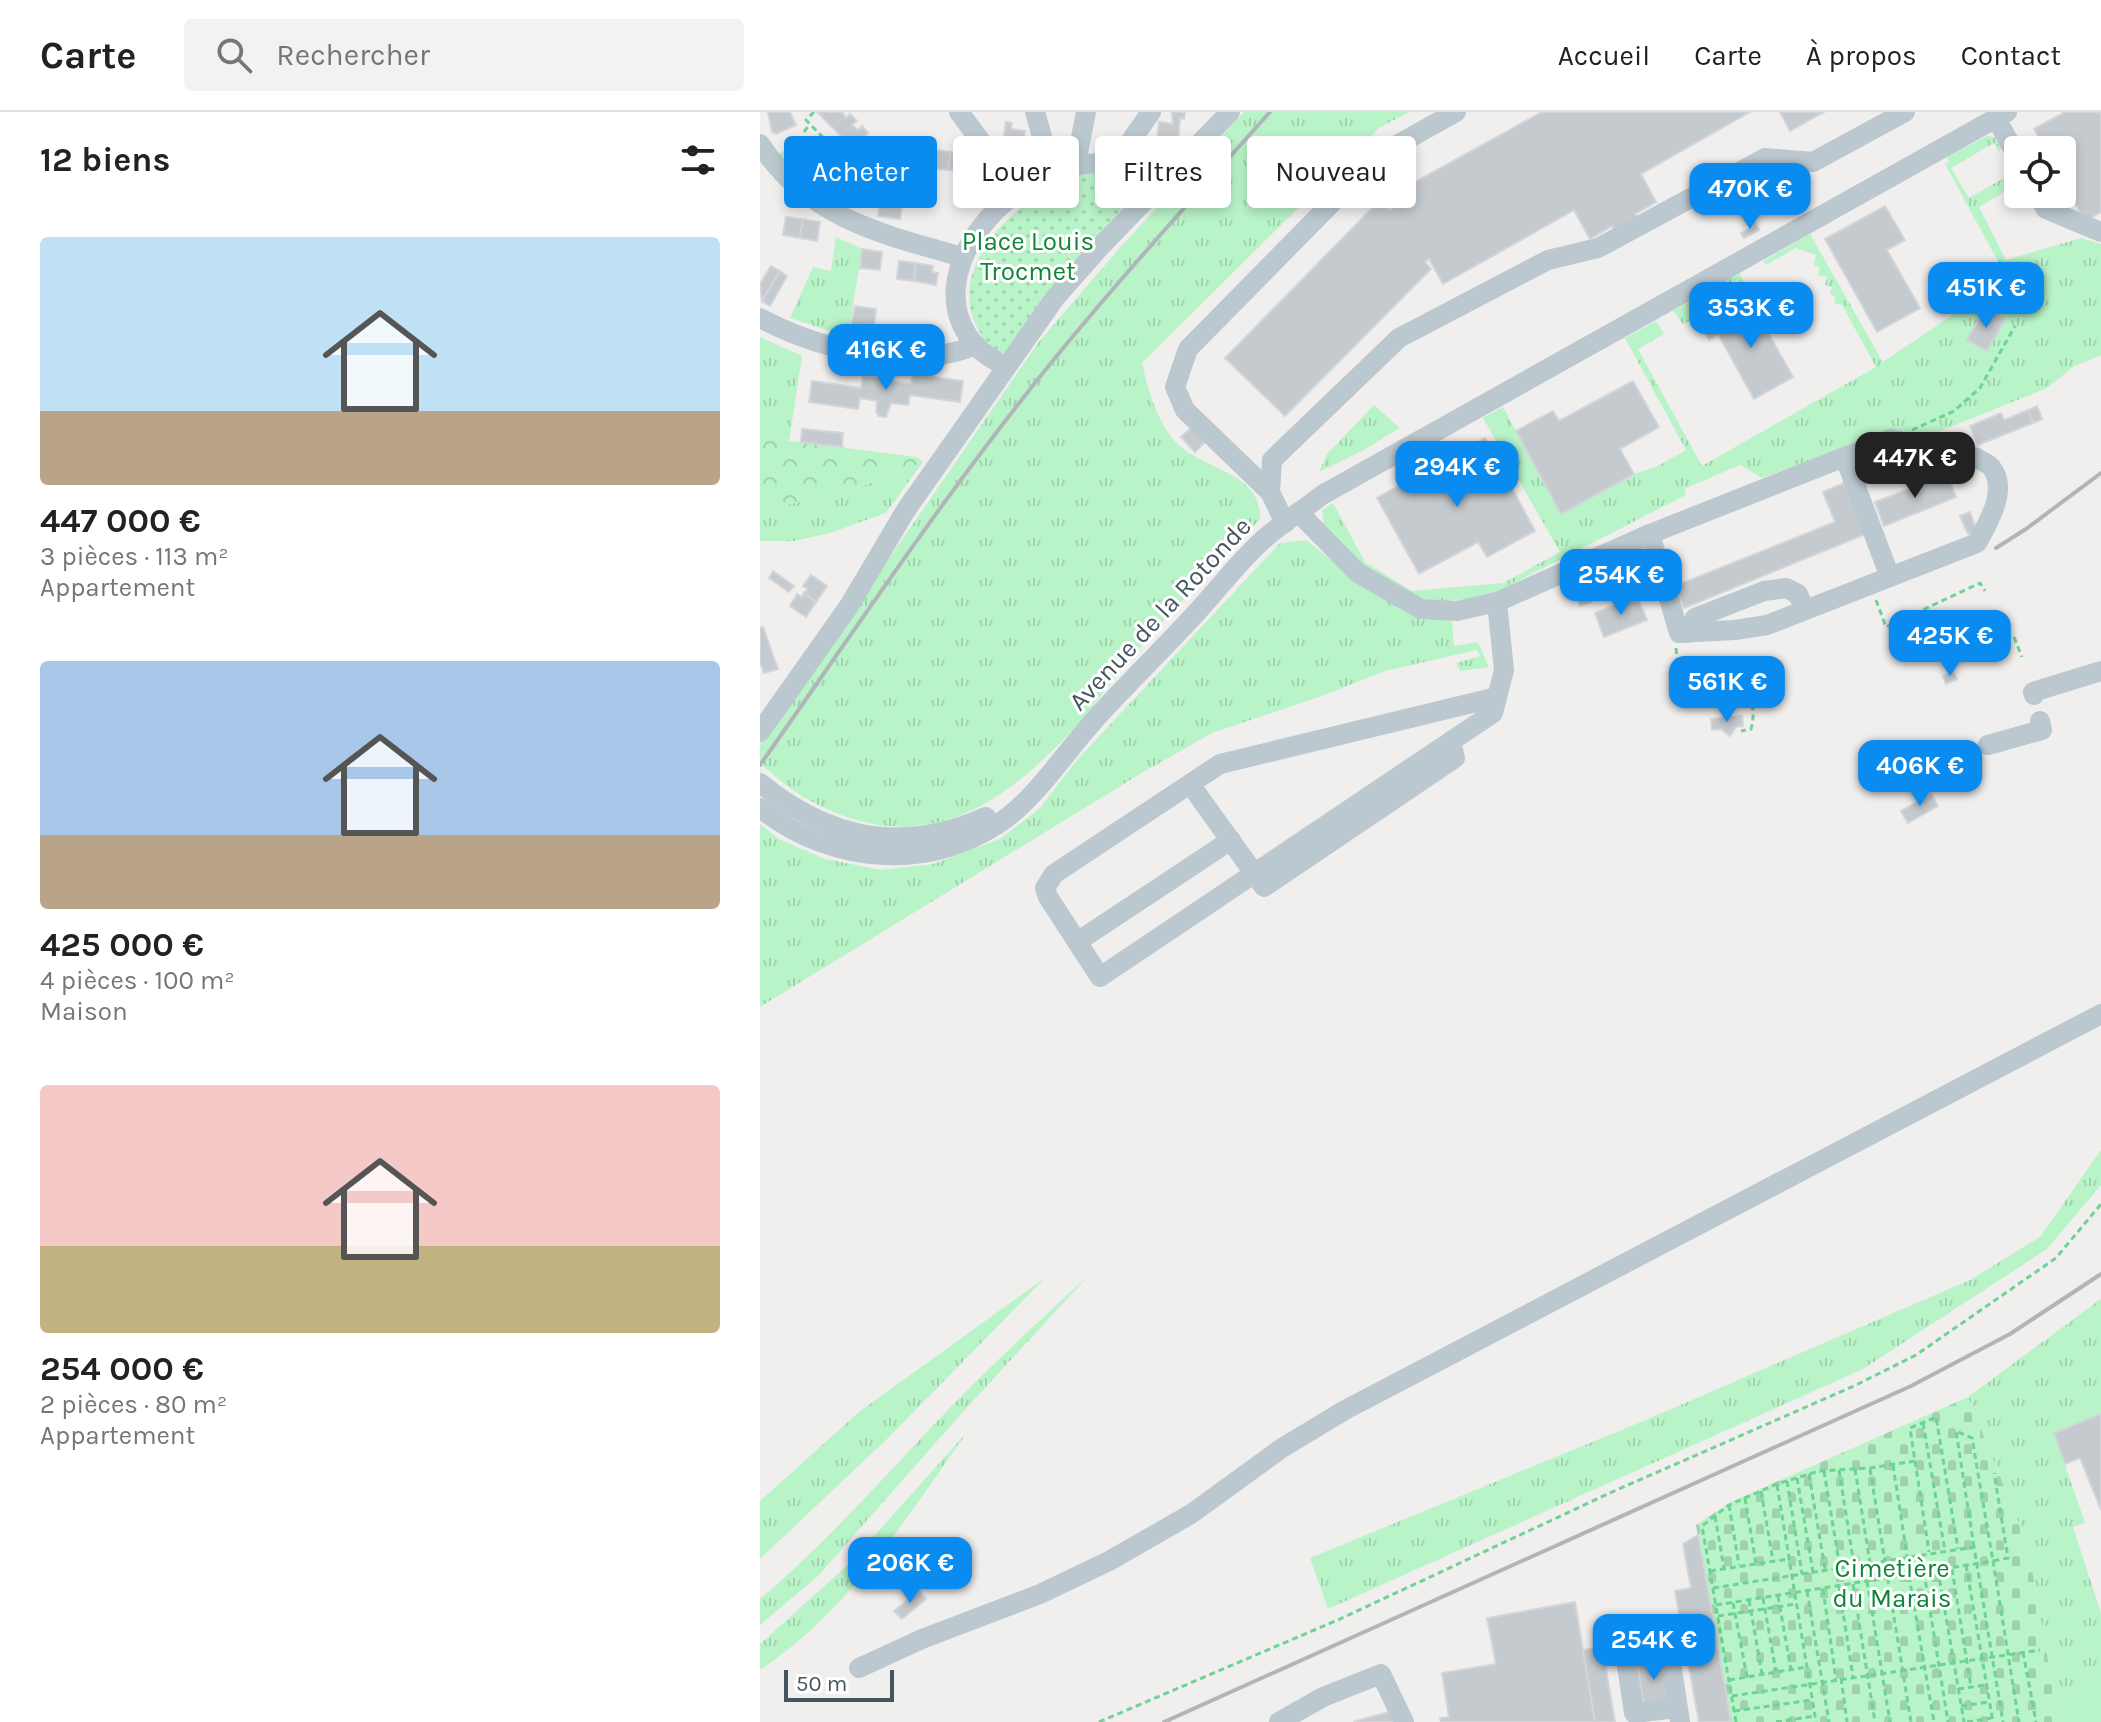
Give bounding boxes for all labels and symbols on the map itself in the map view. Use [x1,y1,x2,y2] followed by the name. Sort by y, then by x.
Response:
[1685,163,1815,231] pin: 470K €
[962,226,1094,287] park label: Place Louis Trocmet
[1921,262,2051,330] pin: 451K €
[1686,282,1816,350] pin: 353K €
[821,324,951,392] pin: 416K €
[1850,432,1980,500] pin: 447K €
[1392,441,1522,509] pin: 294K €
[1062,511,1258,717] street label: Avenue de la Rotonde
[1556,549,1686,617] pin: 254K €
[1885,610,2015,678] pin: 425K €
[1662,656,1792,724] pin: 561K €
[1855,740,1985,808] pin: 406K €
[845,1537,975,1605] pin: 206K €
[1833,1553,1951,1614] park label: Cimetière du Marais
[1589,1614,1719,1682] pin: 254K €
[784,1666,894,1702] scale bar

